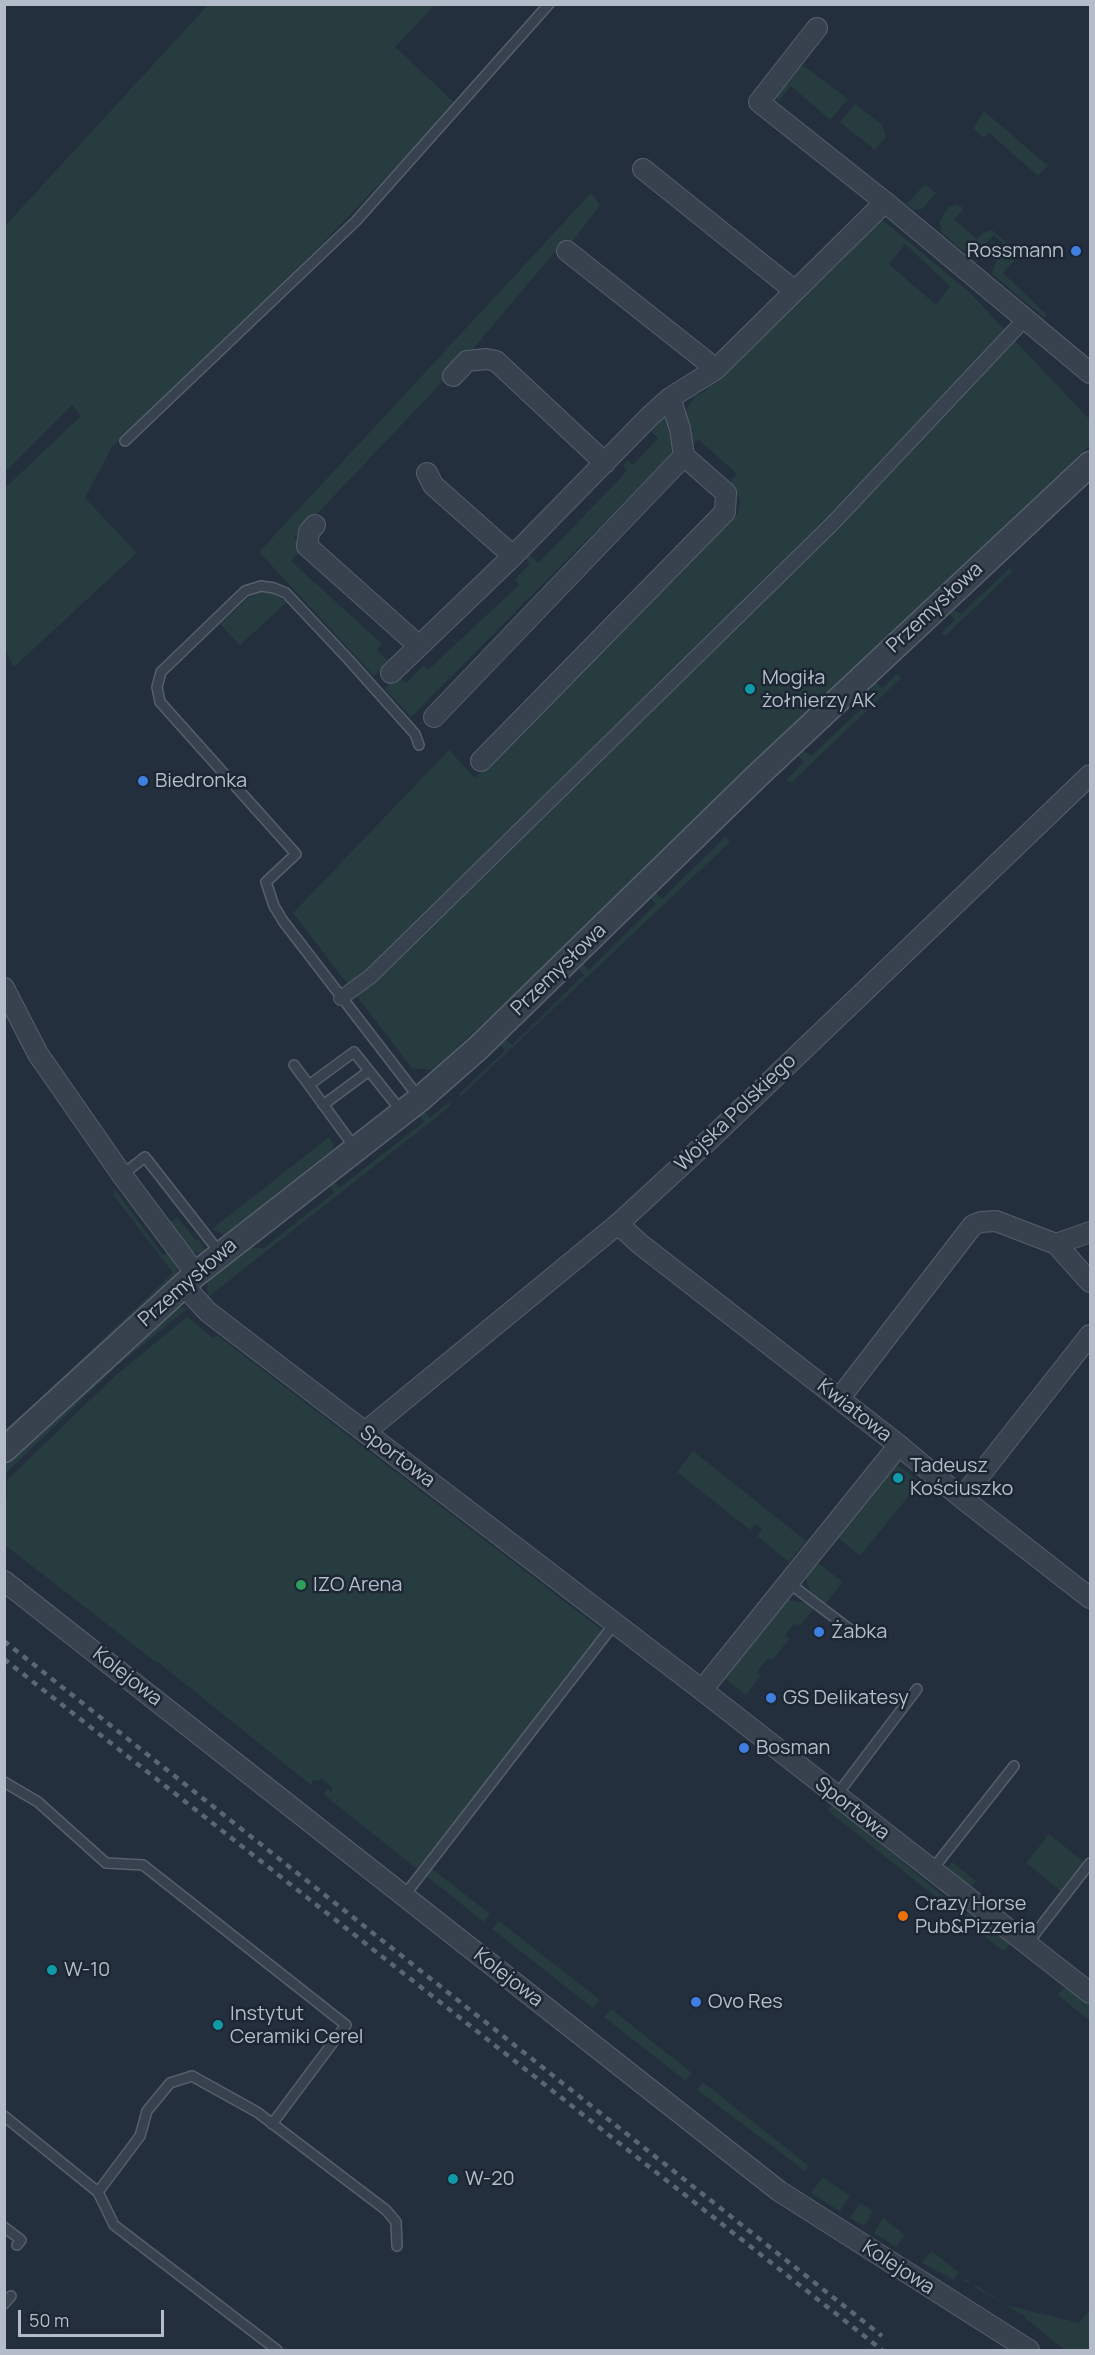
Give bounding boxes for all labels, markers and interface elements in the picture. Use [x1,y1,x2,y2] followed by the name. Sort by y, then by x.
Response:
[967,239,1064,263] place label: Rossmann
[1069,244,1083,258] marker: Rossmann
[882,557,988,659] street label: Przemysłowa
[762,666,876,713] place label: Mogiła żołnierzy AK
[743,682,757,696] marker: Mogiła żołnierzy AK
[155,769,247,793] place label: Biedronka
[136,774,150,788] marker: Biedronka
[507,919,611,1021] street label: Przemysłowa
[671,1049,801,1177] street label: Wojska Polskiego
[134,1234,242,1332] street label: Przemysłowa
[812,1374,896,1448] street label: Kwiatowa
[355,1421,439,1493] street label: Sportowa
[910,1454,1013,1501] place label: Tadeusz Kościuszko
[891,1471,905,1485] marker: Tadeusz Kościuszko
[313,1573,402,1597] place label: IZO Arena
[294,1578,308,1592] marker: IZO Arena
[831,1620,887,1644] place label: Żabka
[812,1625,826,1639] marker: Żabka
[87,1642,167,1712] street label: Kolejowa
[783,1686,909,1710] place label: GS Delikatesy
[764,1691,778,1705] marker: GS Delikatesy
[756,1736,830,1760] place label: Bosman
[737,1741,751,1755] marker: Bosman
[810,1772,894,1846] street label: Sportowa
[915,1892,1036,1939] place label: Crazy Horse Pub&Pizzeria
[896,1909,910,1923] marker: Crazy Horse Pub&Pizzeria
[468,1943,548,2013] street label: Kolejowa
[64,1958,110,1982] place label: W-10
[45,1963,59,1977] marker: W-10
[708,1990,783,2014] place label: Ovo Res
[689,1995,703,2009] marker: Ovo Res
[230,2002,364,2049] place label: Instytut Ceramiki Cerel
[211,2018,225,2032] marker: Instytut Ceramiki Cerel
[465,2167,515,2191] place label: W-20
[446,2172,460,2186] marker: W-20
[857,2236,939,2300] street label: Kolejowa
[21,2298,166,2336] scale bar
[29,2308,69,2332] text: 50 m

